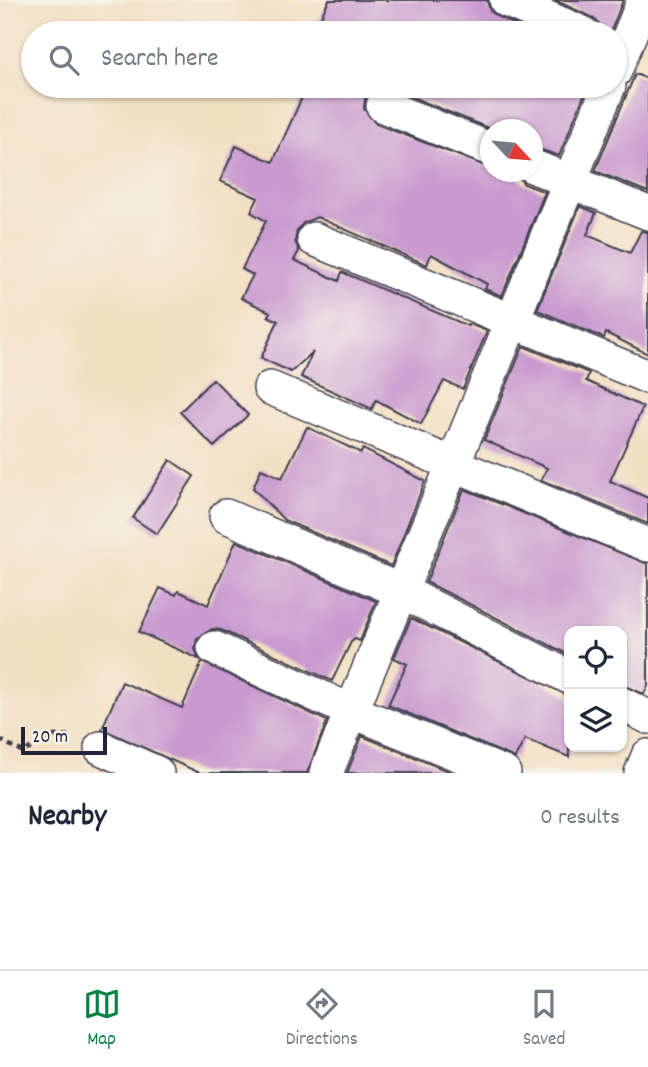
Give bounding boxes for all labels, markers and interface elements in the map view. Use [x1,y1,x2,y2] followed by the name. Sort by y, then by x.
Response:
[21,21,627,98] search box
[45,41,83,79] icon: search
[101,41,219,78] text: Search here
[480,119,543,182] north arrow
[564,626,627,752] map controls
[564,626,627,689] button: locate
[564,689,627,752] button: layers
[21,724,107,756] scale bar
[32,725,68,752] text: 20 m
[28,797,106,840] text: Nearby
[540,802,620,835] text: 0 results
[83,985,121,1054] tab: Map
[286,985,358,1054] tab: Directions
[523,985,565,1054] tab: Saved

